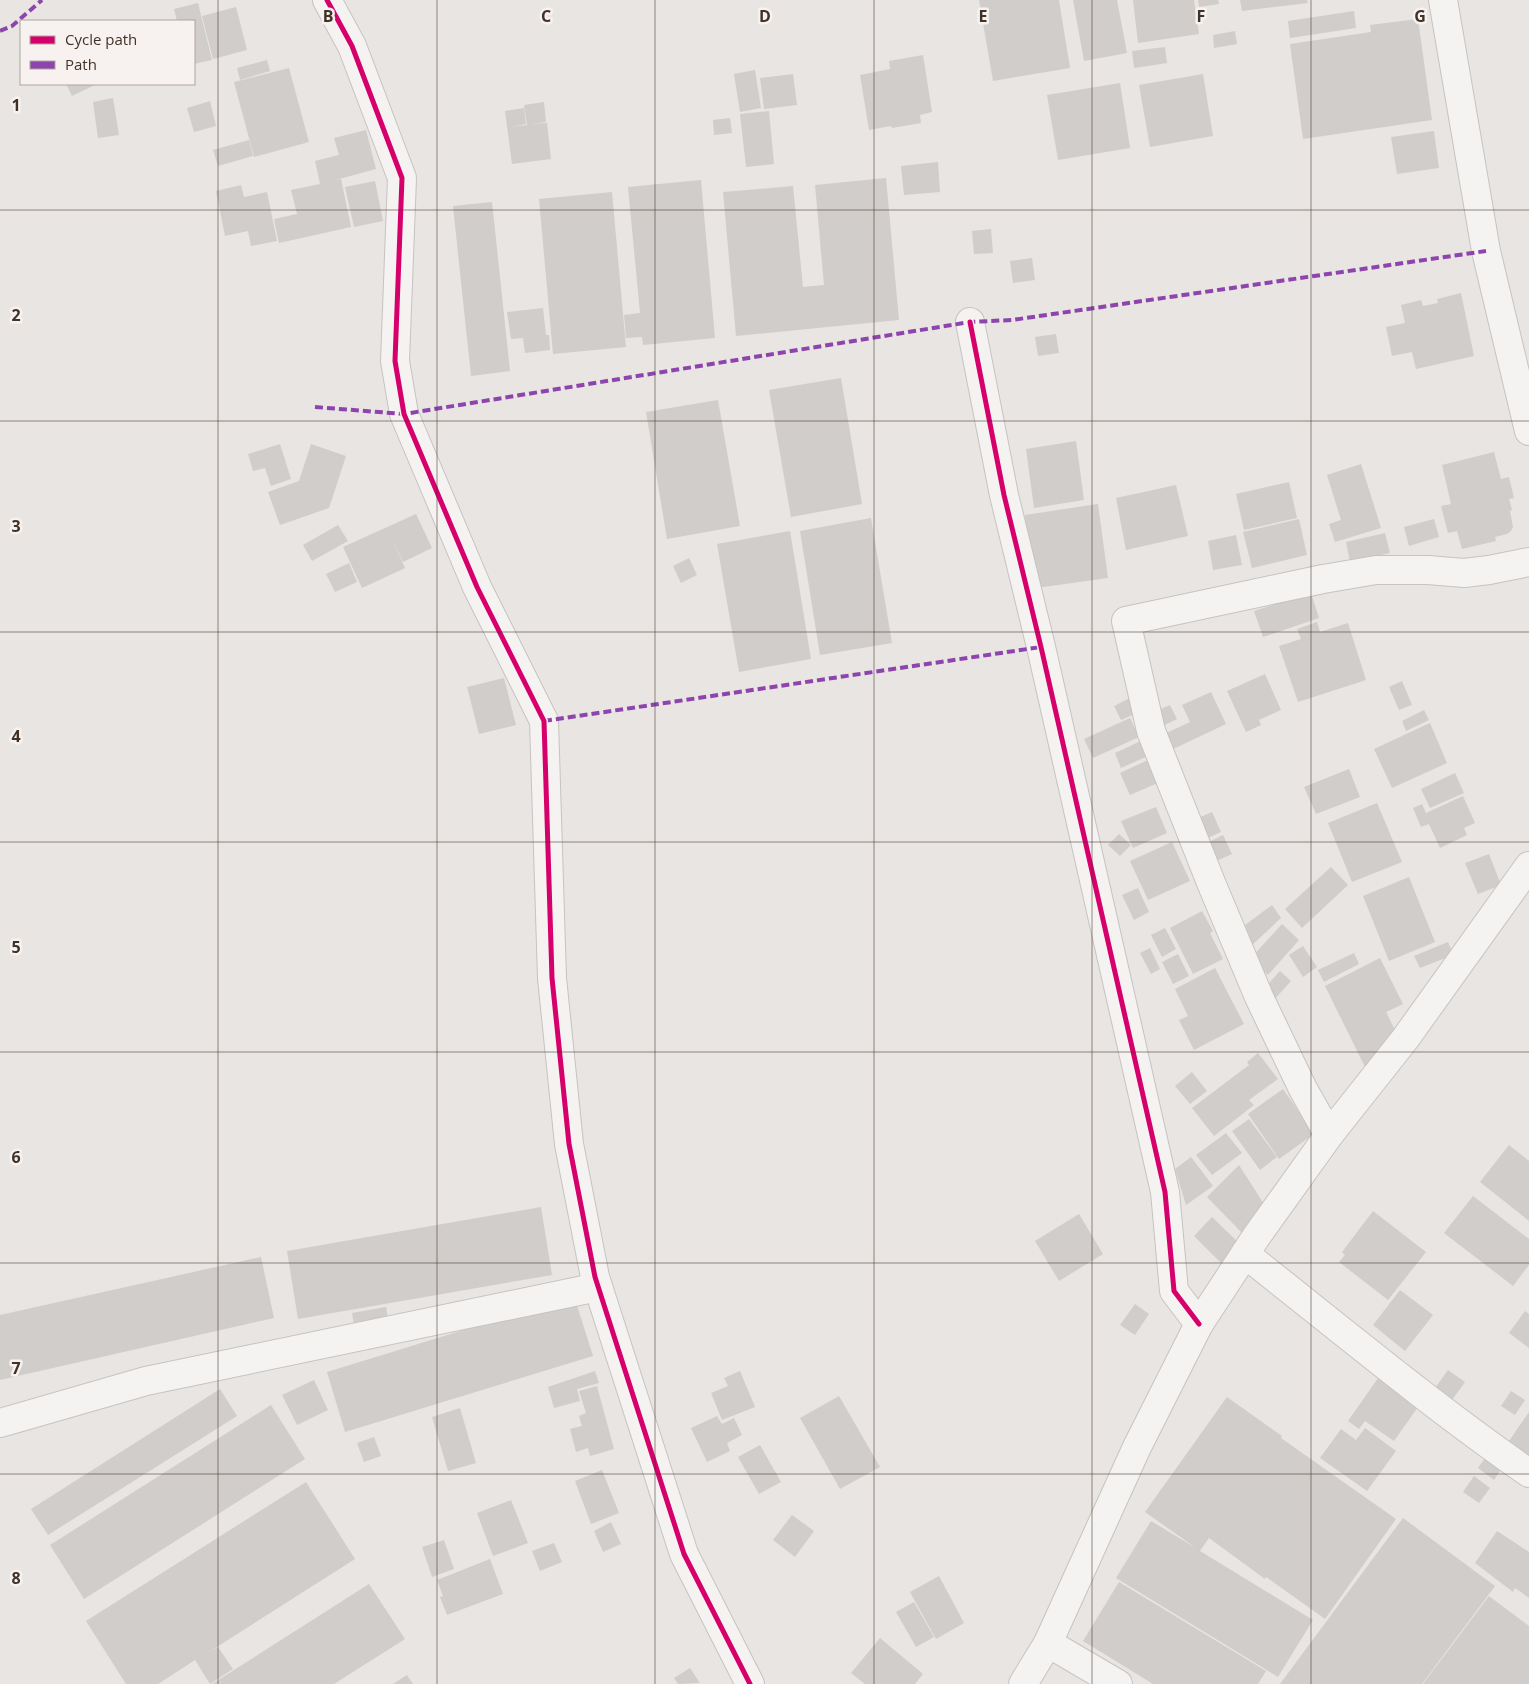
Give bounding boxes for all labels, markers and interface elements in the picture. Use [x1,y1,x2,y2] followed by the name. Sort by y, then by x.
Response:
[323,5,333,27] text: B
[541,5,551,27] text: C
[759,5,771,27] text: D
[979,5,988,27] text: E
[1197,5,1205,27] text: F
[1414,5,1426,27] text: G
[20,20,195,85] legend
[65,29,137,49] text: Cycle path
[65,54,97,74] text: Path
[11,94,21,116] text: 1
[11,304,21,326] text: 2
[11,515,21,537] text: 3
[11,725,21,747] text: 4
[11,936,21,958] text: 5
[11,1146,21,1168] text: 6
[11,1357,21,1379] text: 7
[11,1567,21,1589] text: 8

